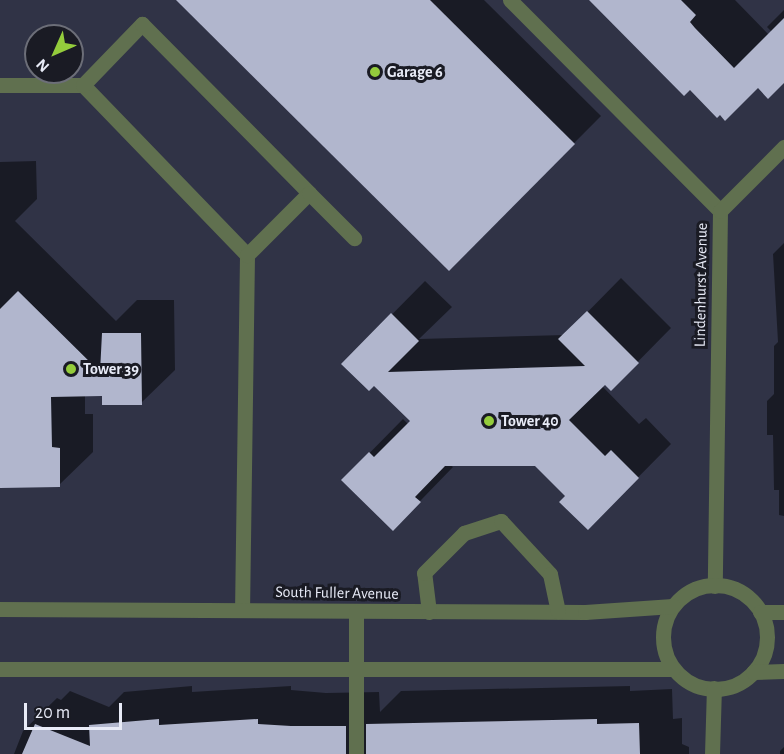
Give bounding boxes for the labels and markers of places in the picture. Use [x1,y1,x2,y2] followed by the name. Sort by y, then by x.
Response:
[387,62,443,82] place label: Garage 6
[368,65,382,79] marker: Garage 6
[83,359,139,379] place label: Tower 39
[64,362,78,376] marker: Tower 39
[501,411,559,431] place label: Tower 40
[482,414,496,428] marker: Tower 40

